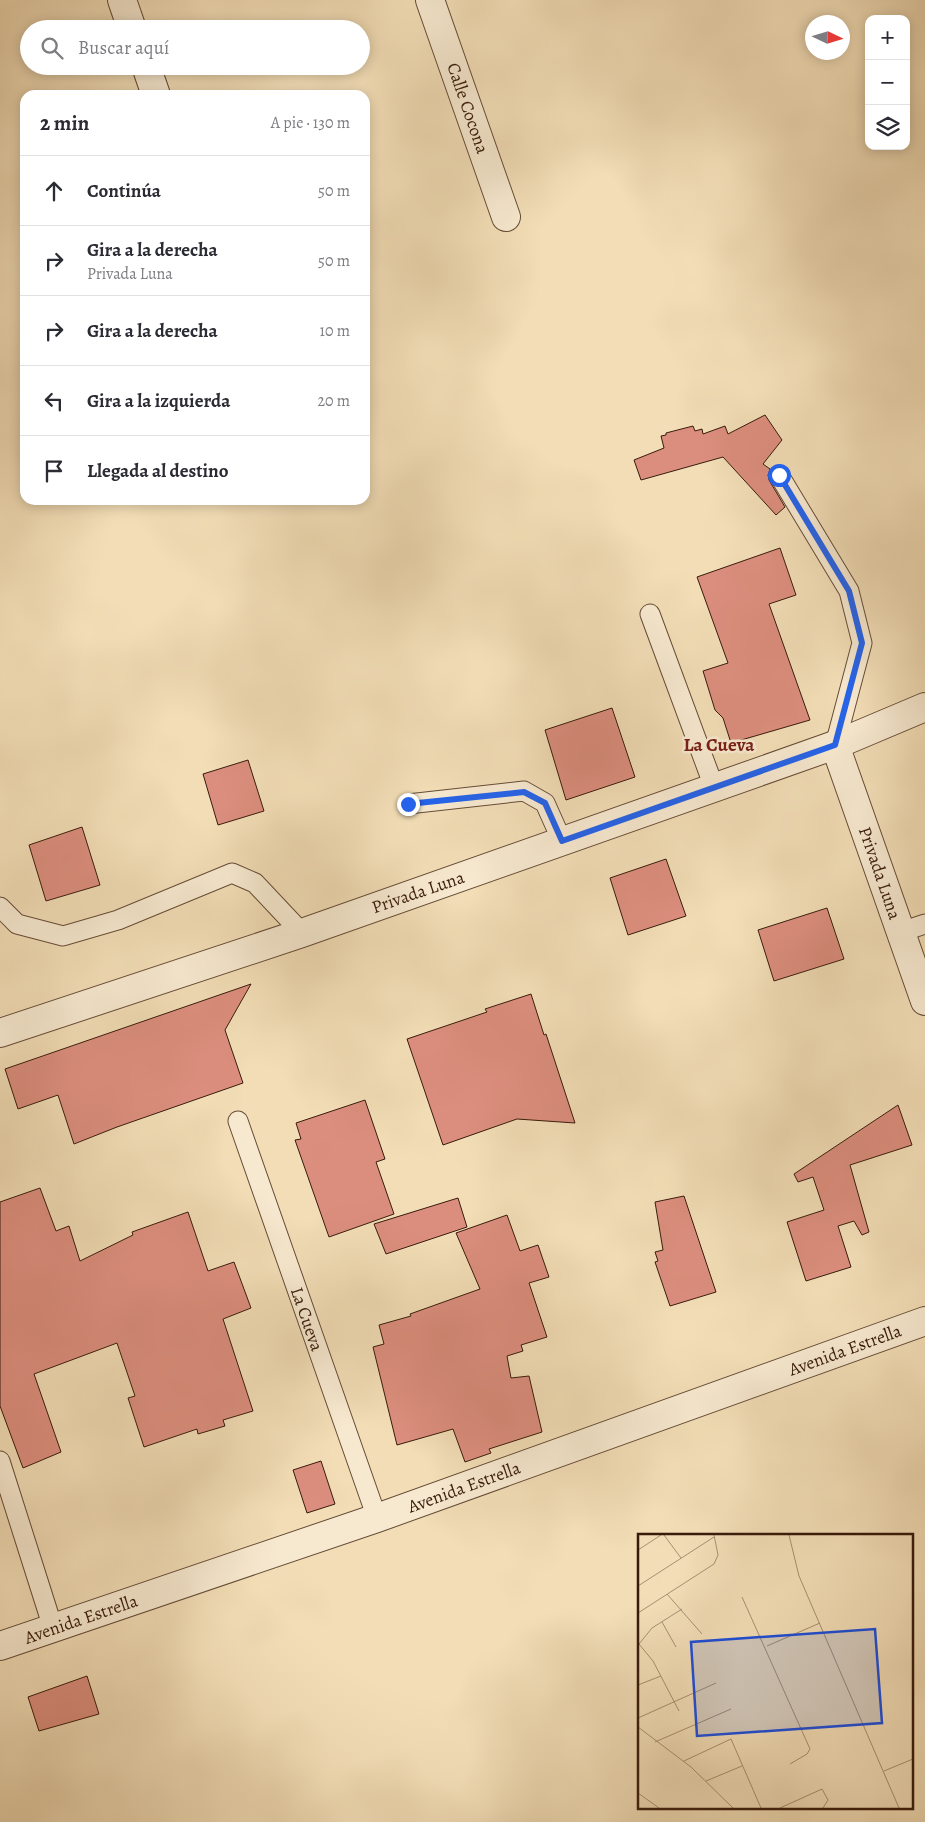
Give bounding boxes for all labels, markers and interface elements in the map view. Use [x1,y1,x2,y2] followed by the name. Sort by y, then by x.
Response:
[805,15,850,60] north arrow
[865,15,910,150] map controls
[865,15,910,60] button: +
[20,20,370,75] search box
[38,34,66,62] icon: search
[78,35,169,61] text: Buscar aquí
[441,59,495,157] street label: Calle Cocona
[865,60,910,105] button: −
[865,105,910,150] button: layers
[40,109,89,137] text: 2 min
[271,112,350,134] text: A pie · 130 m
[40,177,68,205] icon: ahead
[87,178,161,204] text: Continúa
[318,180,350,202] text: 50 m
[87,237,218,263] text: Gira a la derecha
[40,247,68,275] icon: right
[318,250,350,272] text: 50 m
[87,263,173,285] text: Privada Luna
[40,317,68,345] icon: right
[87,318,218,344] text: Gira a la derecha
[320,320,350,342] text: 10 m
[40,387,68,415] icon: left
[87,388,230,414] text: Gira a la izquierda
[317,390,350,412] text: 20 m
[40,457,68,485] icon: arrive
[87,458,229,484] text: Llegada al destino
[768,464,791,487] route start
[683,732,755,758] district label: La Cueva
[397,793,420,816] route end
[853,823,907,923] street label: Privada Luna
[368,865,468,919] street label: Privada Luna
[285,1284,329,1355] street label: La Cueva
[784,1318,905,1382] street label: Avenida Estrella
[403,1455,524,1519] street label: Avenida Estrella
[638,1534,912,1810] inset map
[20,1588,141,1650] street label: Avenida Estrella

